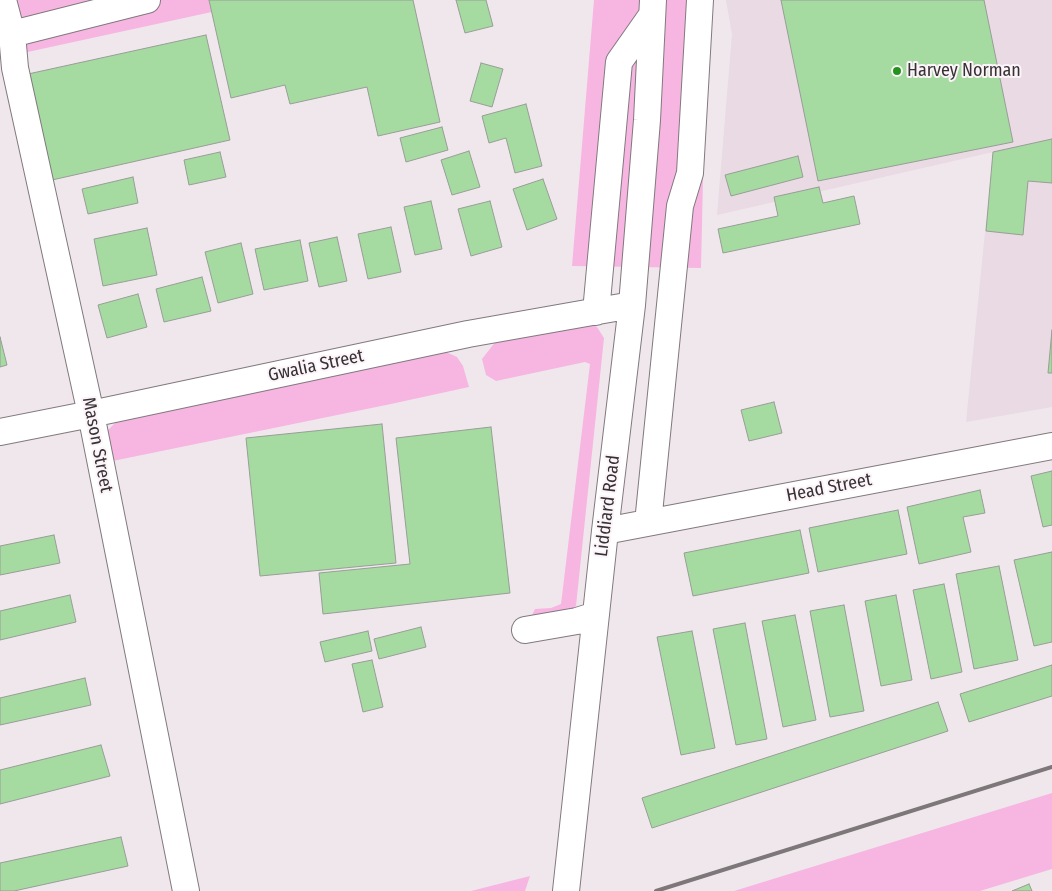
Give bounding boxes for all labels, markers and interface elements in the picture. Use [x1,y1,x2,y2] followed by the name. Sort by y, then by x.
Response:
[907,60,1021,82] place label: Harvey Norman
[891,65,903,77] marker: Harvey Norman
[266,345,366,387] street label: Gwalia Street
[77,396,117,494] street label: Mason Street
[591,454,625,558] street label: Liddiard Road
[784,469,874,507] street label: Head Street

